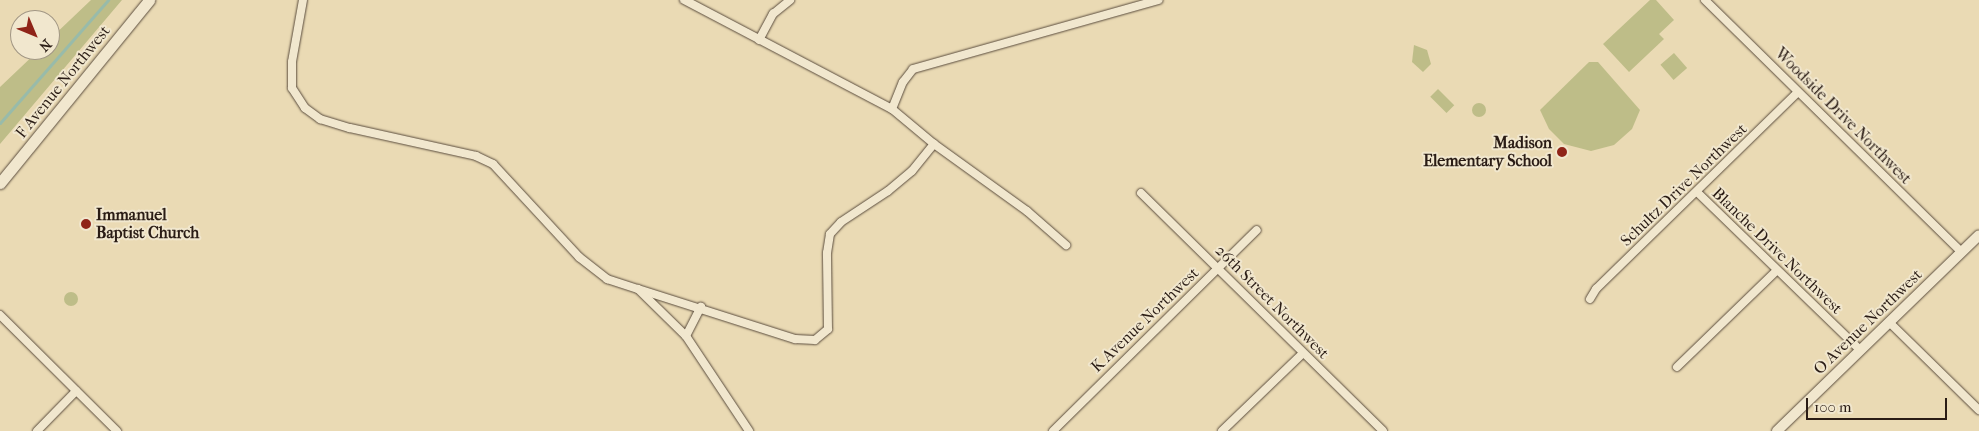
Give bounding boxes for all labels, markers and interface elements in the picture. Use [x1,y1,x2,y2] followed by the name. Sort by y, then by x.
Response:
[10,10,60,60] north arrow
[12,22,114,142] street label: F Avenue Northwest
[1771,44,1915,188] street label: Woodside Drive Northwest
[1617,120,1751,250] street label: Schultz Drive Northwest
[1423,133,1552,171] place label: Madison Elementary School
[1556,146,1568,158] marker: Madison Elementary School
[1708,184,1846,318] street label: Blanche Drive Northwest
[96,205,199,243] place label: Immanuel Baptist Church
[80,218,92,230] marker: Immanuel Baptist Church
[1211,241,1333,363] street label: 26th Street Northwest
[1087,264,1203,376] street label: K Avenue Northwest
[1810,265,1926,379] street label: O Avenue Northwest
[1809,388,1950,420] scale bar
[1814,398,1852,416] text: 100 m

